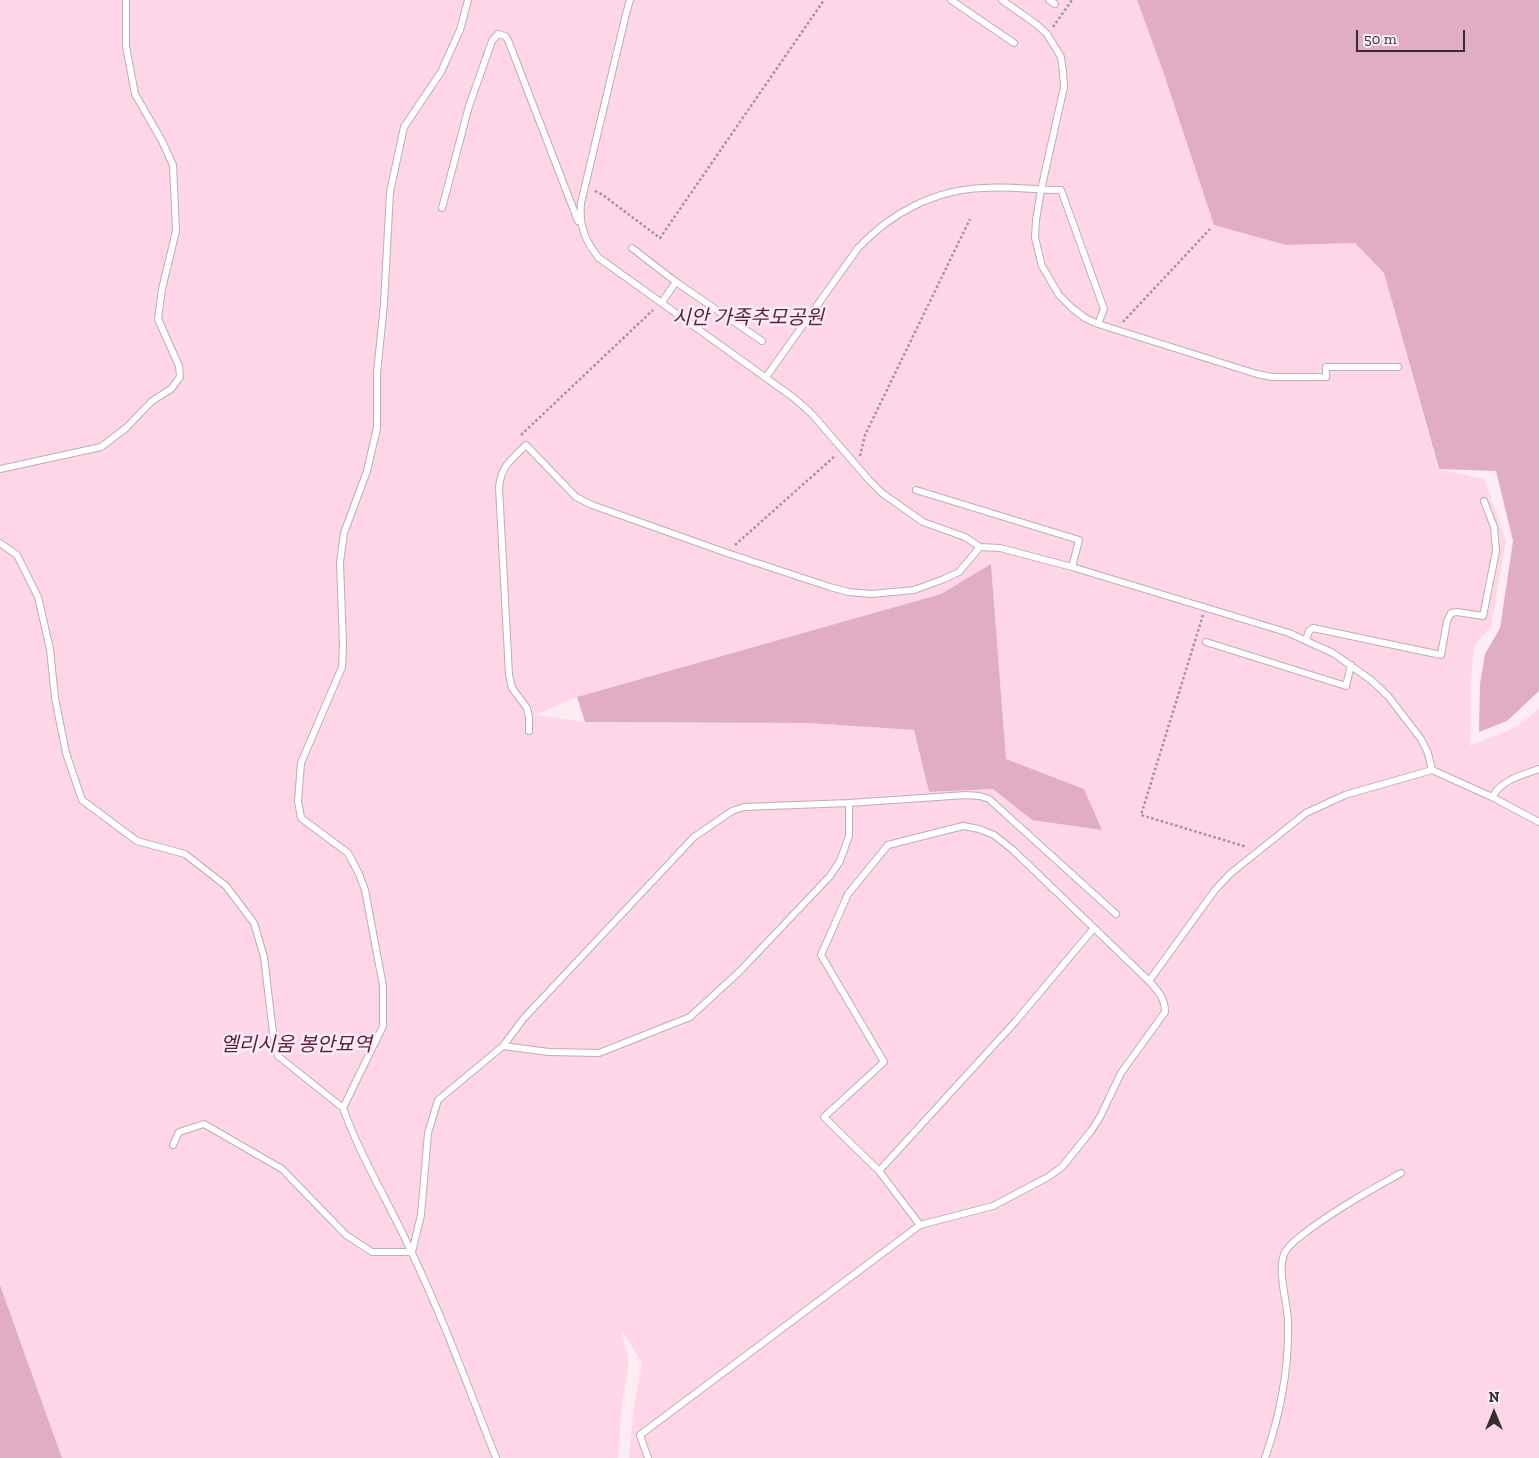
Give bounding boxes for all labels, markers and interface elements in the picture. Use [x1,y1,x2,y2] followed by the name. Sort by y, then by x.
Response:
[1359,20,1468,52] scale bar
[1364,30,1397,48] text: 50 m
[672,306,824,330] park label: 시안 가족추모공원
[220,1033,372,1057] park label: 엘리시움 봉안묘역
[1469,1388,1519,1438] north arrow
[1489,1389,1499,1406] text: N

